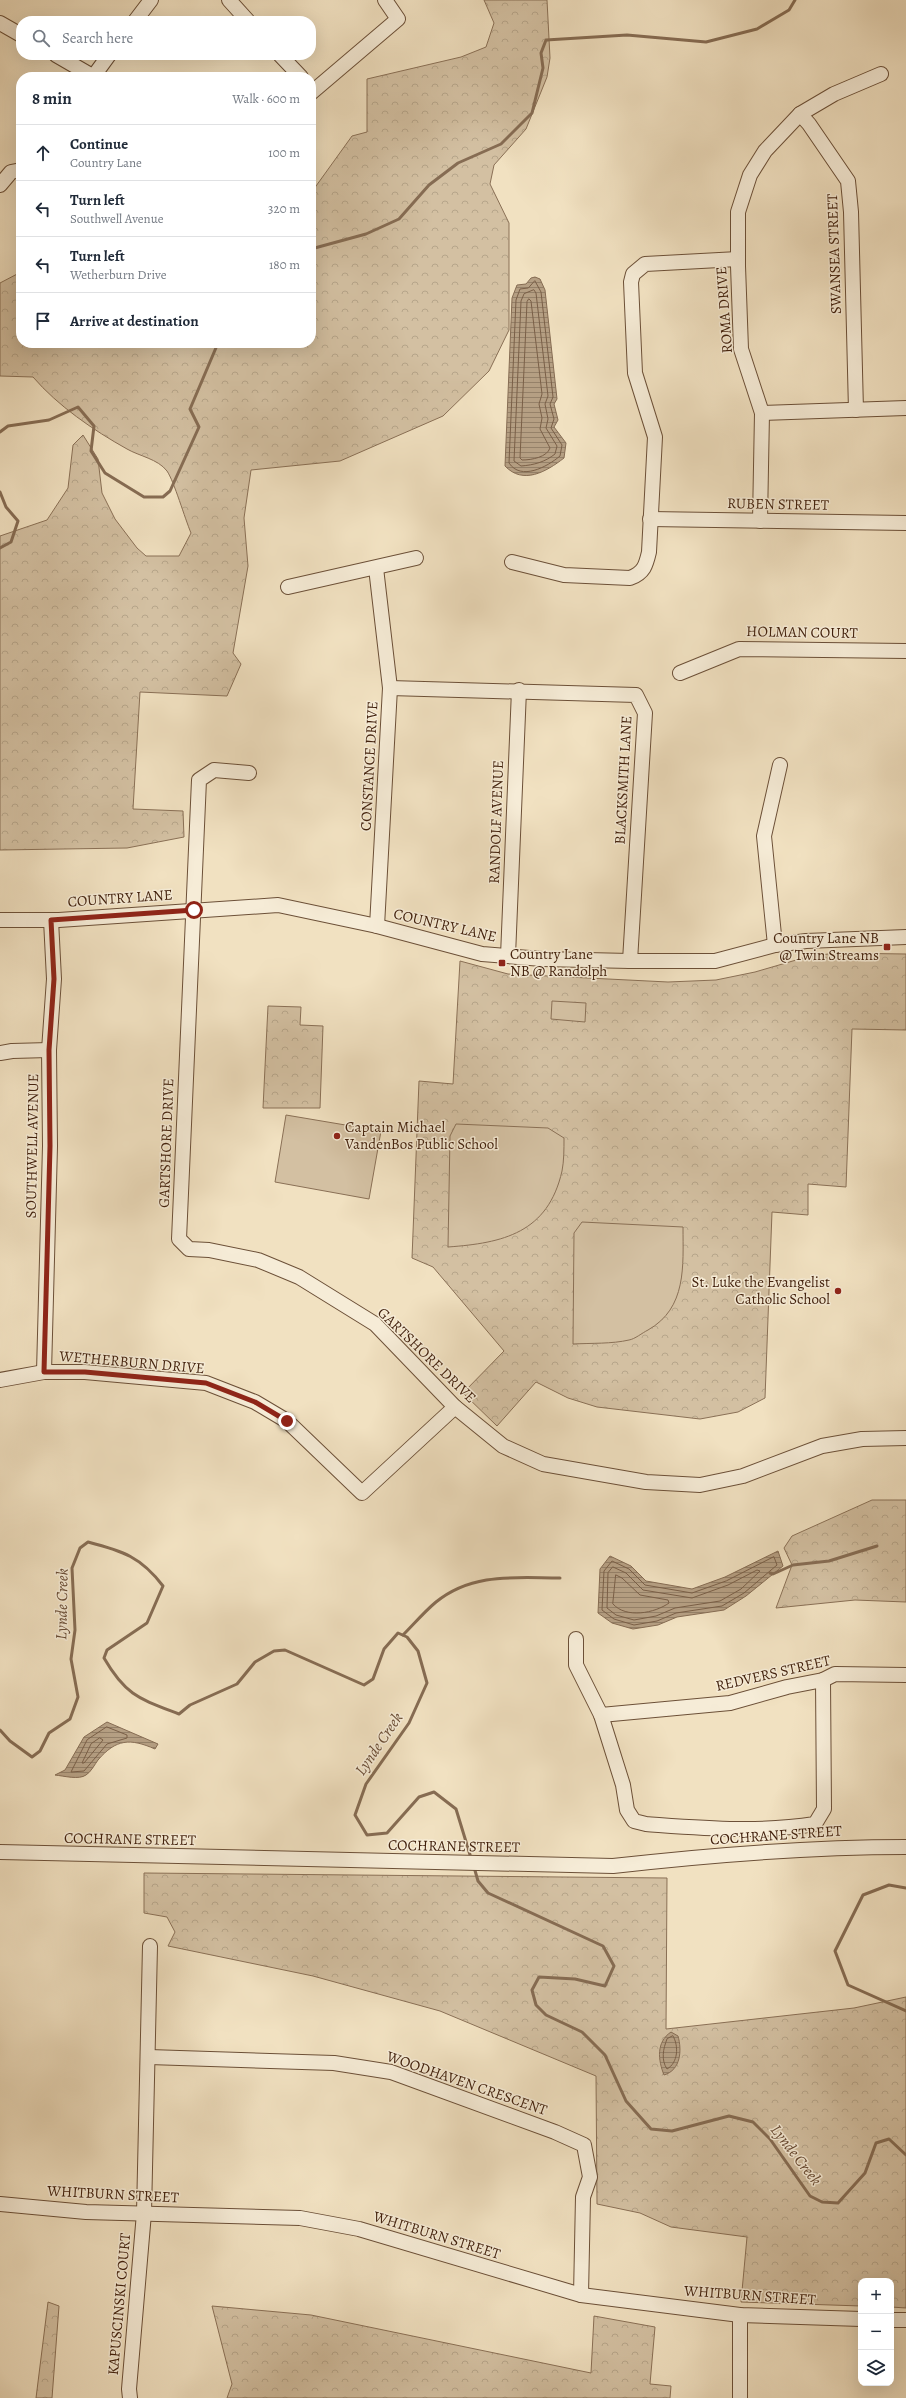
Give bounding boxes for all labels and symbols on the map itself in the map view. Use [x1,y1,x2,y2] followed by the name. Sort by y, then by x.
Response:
[822,193,846,315] street label: SWANSEA STREET
[711,266,737,354] street label: ROMA DRIVE
[727,493,830,515] street label: RUBEN STREET
[746,621,859,643] street label: HOLMAN COURT
[356,701,382,831] street label: CONSTANCE DRIVE
[610,715,636,845] street label: BLACKSMITH LANE
[484,760,508,884] street label: RANDOLF AVENUE
[67,884,173,912] street label: COUNTRY LANE
[185,901,203,919] route start
[392,903,498,947] street label: COUNTRY LANE
[773,928,879,965] place label: Country Lane NB @ Twin Streams
[882,942,892,952] marker: Country Lane NB @ Twin Streams
[510,944,607,981] place label: Country Lane NB @ Randolph
[497,958,507,968] marker: Country Lane NB @ Randolph
[21,1073,43,1219] street label: SOUTHWELL AVENUE
[154,1078,178,1208] street label: GARTSHORE DRIVE
[344,1117,498,1154] place label: Captain Michael VandenBos Public School
[332,1131,342,1141] marker: Captain Michael VandenBos Public School
[691,1272,830,1309] place label: St. Luke the Evangelist Catholic School
[833,1286,843,1296] marker: St. Luke the Evangelist Catholic School
[373,1303,481,1407] street label: GARTSHORE DRIVE
[58,1346,205,1378] street label: WETHERBURN DRIVE
[278,1412,296,1430] route end
[50,1568,74,1640] water label: Lynde Creek
[714,1650,833,1696] street label: REDVERS STREET
[350,1708,408,1780] water label: Lynde Creek
[709,1820,843,1850] street label: COCHRANE STREET
[64,1828,197,1850] street label: COCHRANE STREET
[388,1835,521,1857] street label: COCHRANE STREET
[383,2046,551,2120] street label: WOODHAVEN CRESCENT
[765,2120,827,2190] water label: Lynde Creek
[46,2181,180,2207] street label: WHITBURN STREET
[370,2206,504,2264] street label: WHITBURN STREET
[103,2231,135,2376] street label: KAPUSCINSKI COURT
[683,2280,817,2310] street label: WHITBURN STREET

